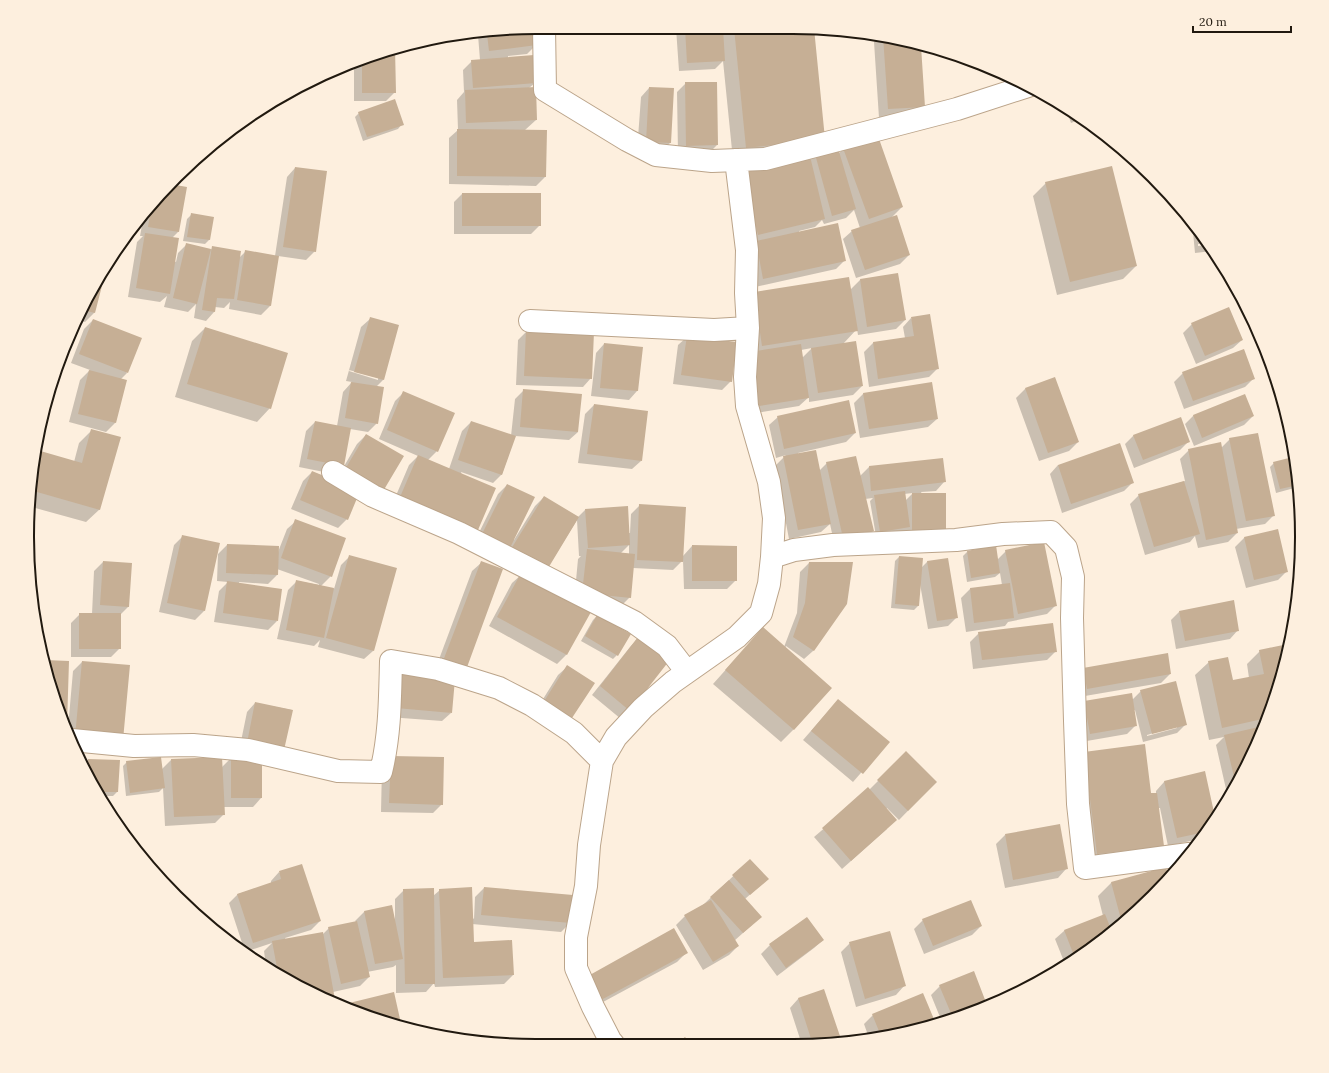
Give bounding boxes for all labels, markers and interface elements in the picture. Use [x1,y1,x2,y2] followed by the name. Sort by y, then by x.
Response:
[1193,8,1291,34] scale bar
[1199,14,1227,29] text: 20 m

